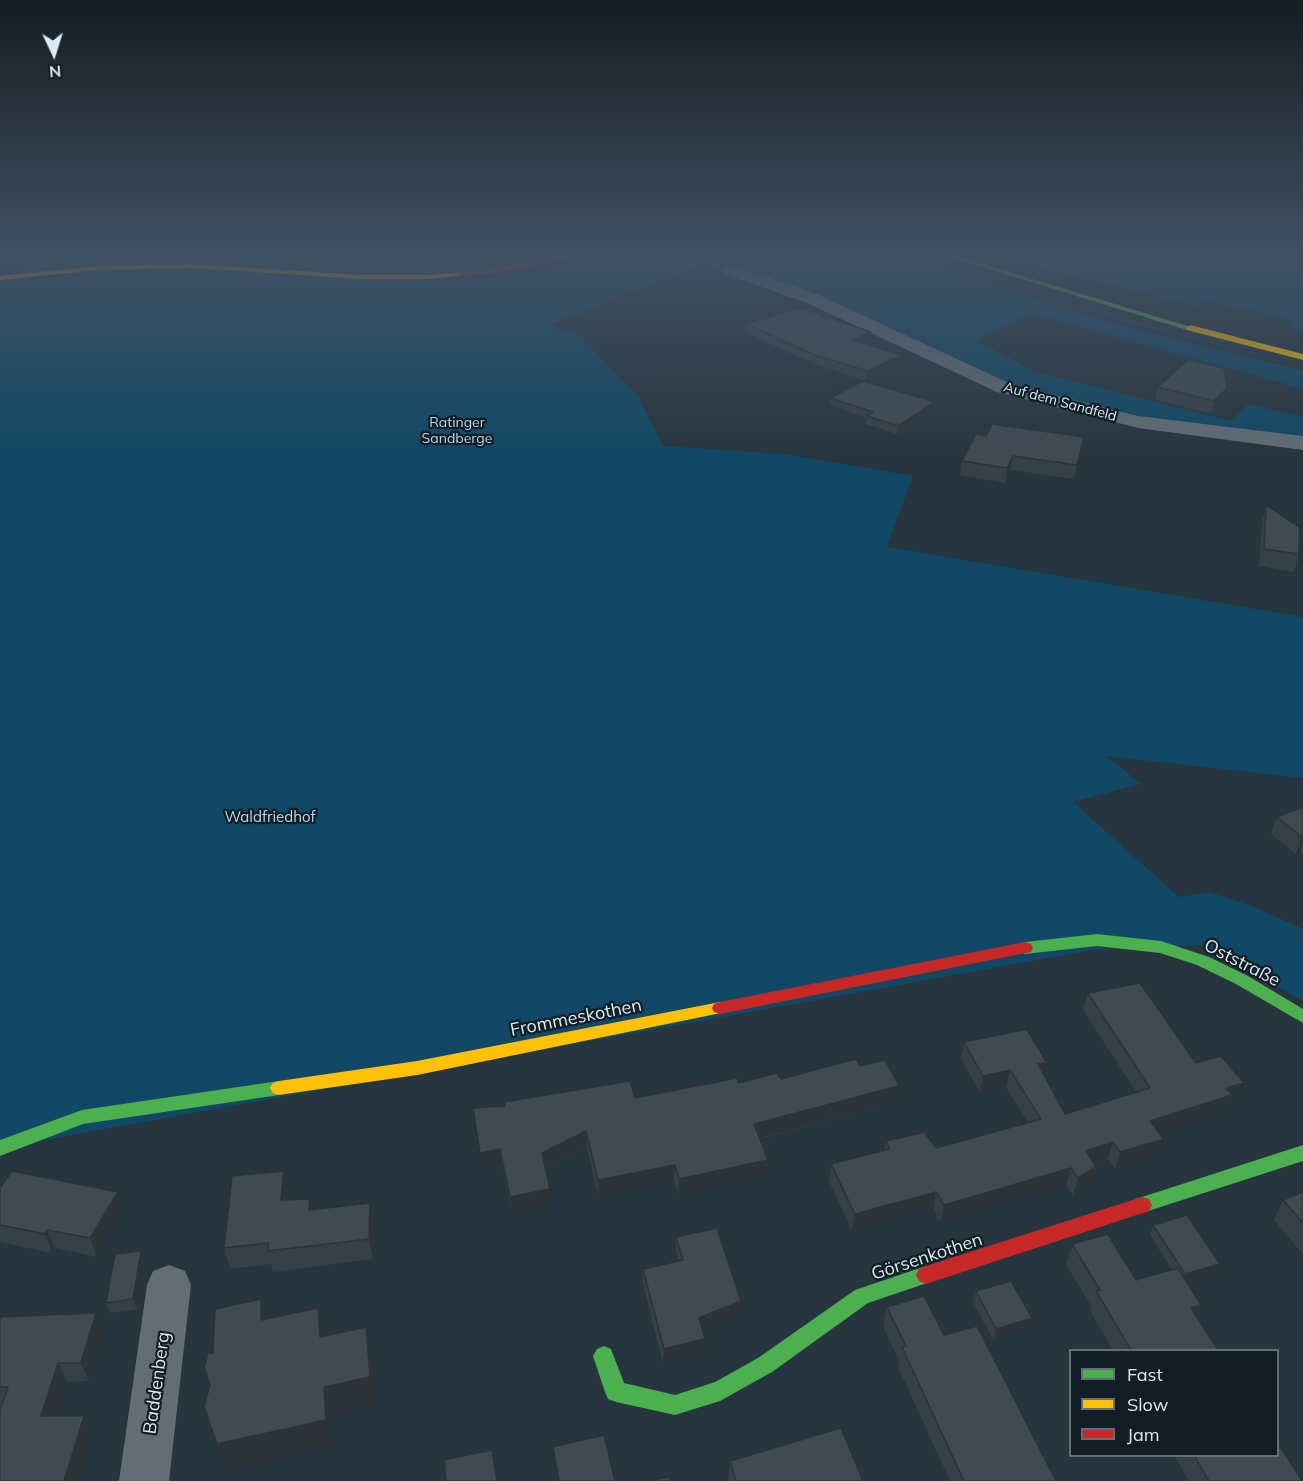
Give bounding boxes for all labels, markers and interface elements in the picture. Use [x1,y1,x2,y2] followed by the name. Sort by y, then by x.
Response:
[24,24,84,84] north arrow
[49,62,62,82] text: N
[1002,379,1118,425] street label: Auf dem Sandfeld
[422,415,492,448] park label: Ratinger Sandberge
[225,808,315,826] park label: Waldfriedhof
[1200,935,1284,991] street label: Oststraße
[508,995,644,1041] street label: Frommeskothen
[869,1229,985,1285] street label: Görsenkothen
[139,1331,175,1435] street label: Baddenberg
[1069,1349,1279,1457] legend
[1127,1363,1163,1386] text: Fast
[1127,1393,1168,1416] text: Slow
[1127,1423,1160,1446] text: Jam

